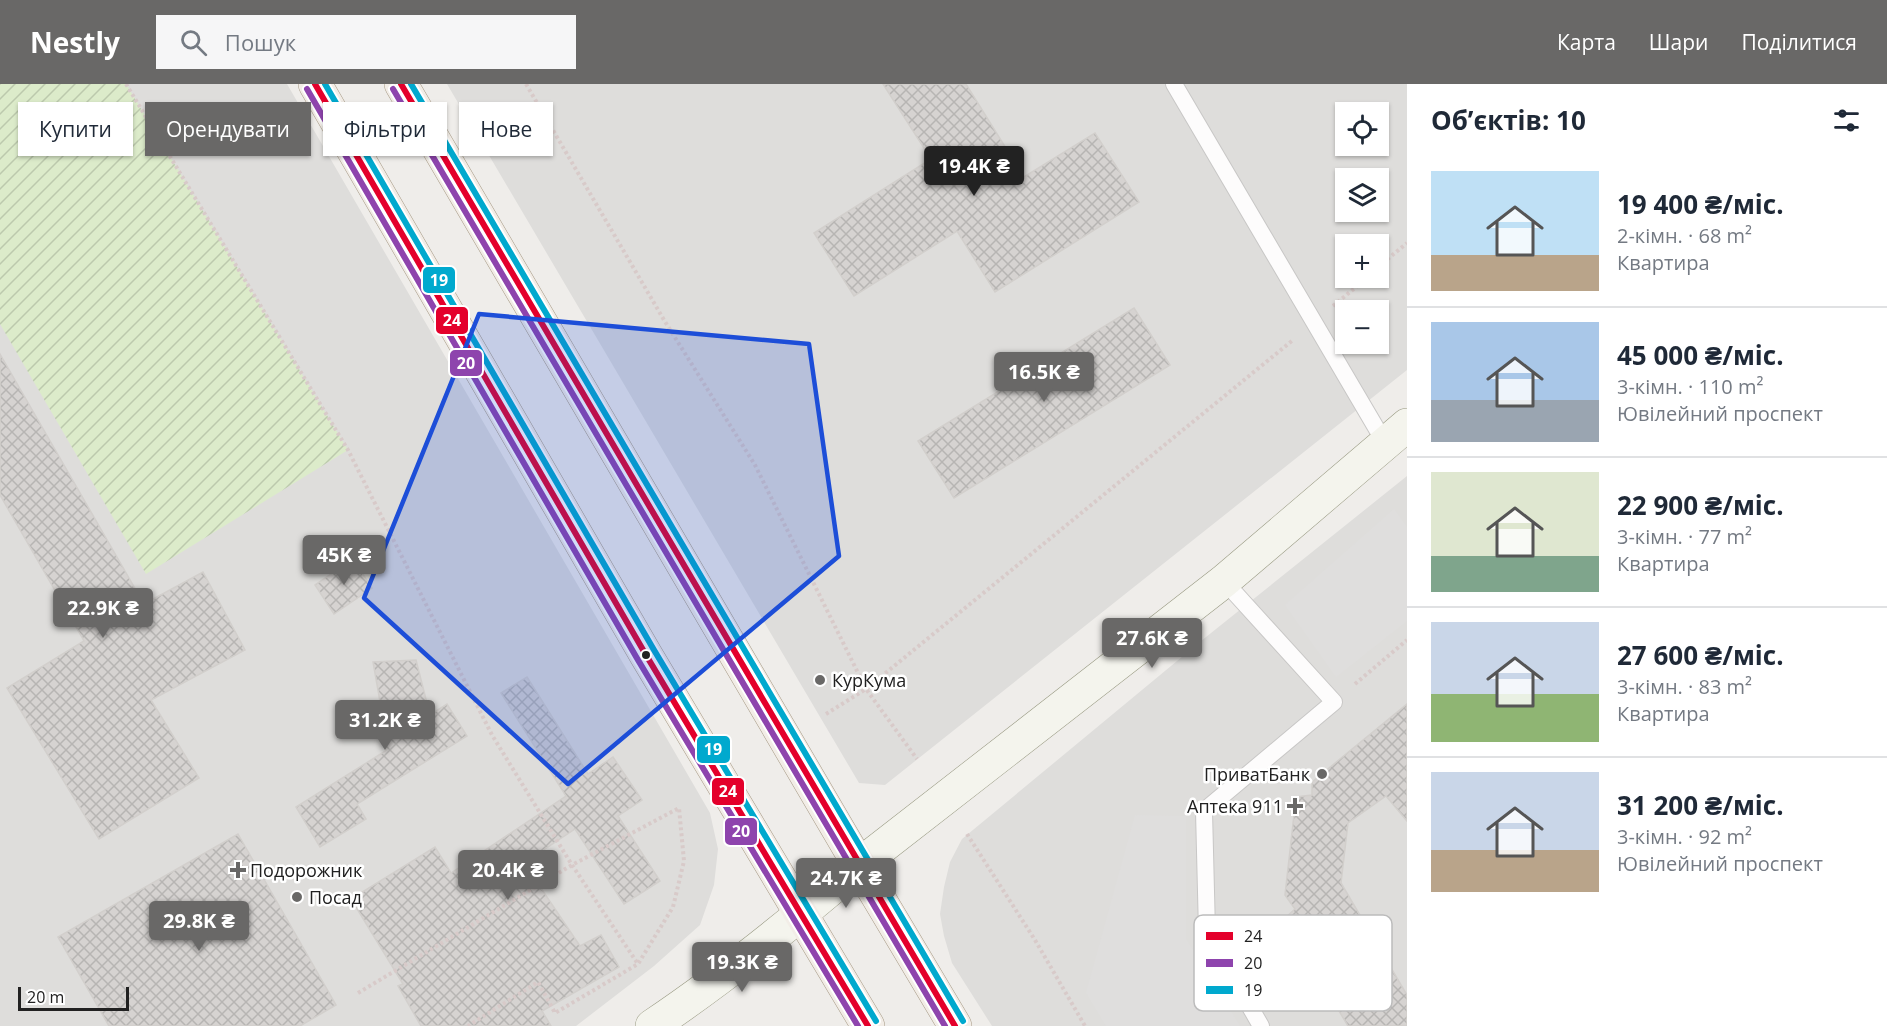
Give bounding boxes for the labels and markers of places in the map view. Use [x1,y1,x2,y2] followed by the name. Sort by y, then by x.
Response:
[919,146,1029,197] pin: 19.4K ₴
[989,352,1099,403] pin: 16.5K ₴
[302,535,386,586] pin: 45K ₴
[48,588,158,639] pin: 22.9K ₴
[1097,618,1207,669] pin: 27.6K ₴
[640,649,652,661] unlabelled marker
[832,668,906,692] place label: КурКума
[813,673,827,687] marker: КурКума
[330,700,440,751] pin: 31.2K ₴
[1204,762,1311,786] place label: ПриватБанк
[1315,767,1329,781] marker: ПриватБанк
[1187,794,1283,818] place label: Аптека 911
[1288,799,1302,813] marker: Аптека 911
[453,850,563,901] pin: 20.4K ₴
[250,858,363,882] place label: Подорожник
[791,858,901,909] pin: 24.7K ₴
[231,863,245,877] marker: Подорожник
[309,885,362,909] place label: Посад
[290,890,304,904] marker: Посад
[144,901,254,952] pin: 29.8K ₴
[687,942,797,993] pin: 19.3K ₴

